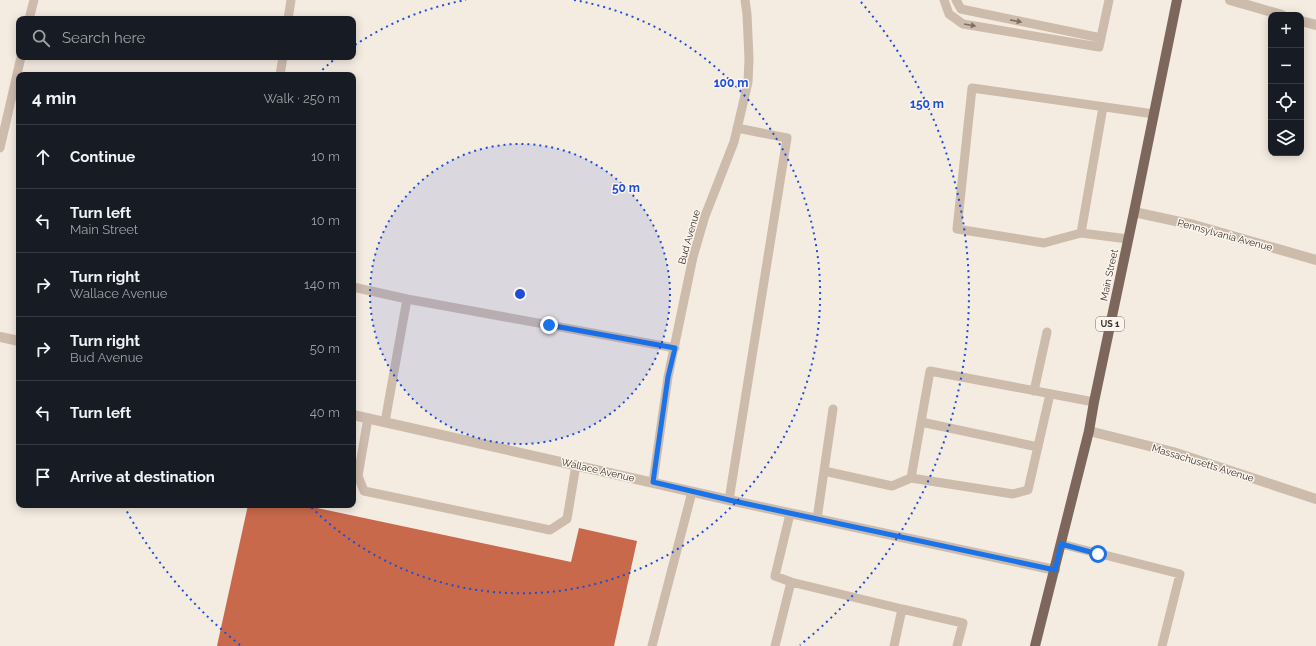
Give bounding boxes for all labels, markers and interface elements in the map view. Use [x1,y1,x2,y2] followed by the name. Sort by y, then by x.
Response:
[1268,12,1304,156] map controls
[1268,12,1304,48] button: +
[16,16,356,60] search box
[1010,18,1022,24] one-way arrow
[964,22,976,28] one-way arrow
[30,27,52,49] icon: search
[62,29,145,47] text: Search here
[1268,48,1304,84] button: −
[714,76,748,90] text: 100 m
[1268,84,1304,120] button: locate
[32,88,76,108] text: 4 min
[263,91,340,106] text: Walk · 250 m
[910,97,944,111] text: 150 m
[1268,120,1304,156] button: layers
[32,146,54,168] icon: ahead
[70,148,135,166] text: Continue
[311,149,340,164] text: 10 m
[612,181,640,195] text: 50 m
[70,204,131,222] text: Turn left
[676,208,702,266] street label: Bud Avenue
[32,210,54,232] icon: left
[311,213,340,228] text: 10 m
[1176,217,1274,253] street label: Pennsylvania Avenue
[70,222,138,237] text: Main Street
[1098,248,1120,302] street label: Main Street
[70,268,140,286] text: Turn right
[32,274,54,296] icon: right
[304,277,340,292] text: 140 m
[70,286,167,301] text: Wallace Avenue
[513,287,527,301] centre of rings
[540,316,558,334] route end
[1096,317,1124,331] road number: US 1
[70,332,140,350] text: Turn right
[32,338,54,360] icon: right
[310,341,340,356] text: 50 m
[70,350,143,365] text: Bud Avenue
[32,402,54,424] icon: left
[70,404,131,422] text: Turn left
[310,405,340,420] text: 40 m
[1151,442,1255,484] street label: Massachusetts Avenue
[560,456,636,484] street label: Wallace Avenue
[32,466,54,488] icon: arrive
[70,468,215,486] text: Arrive at destination
[1089,545,1107,563] route start

